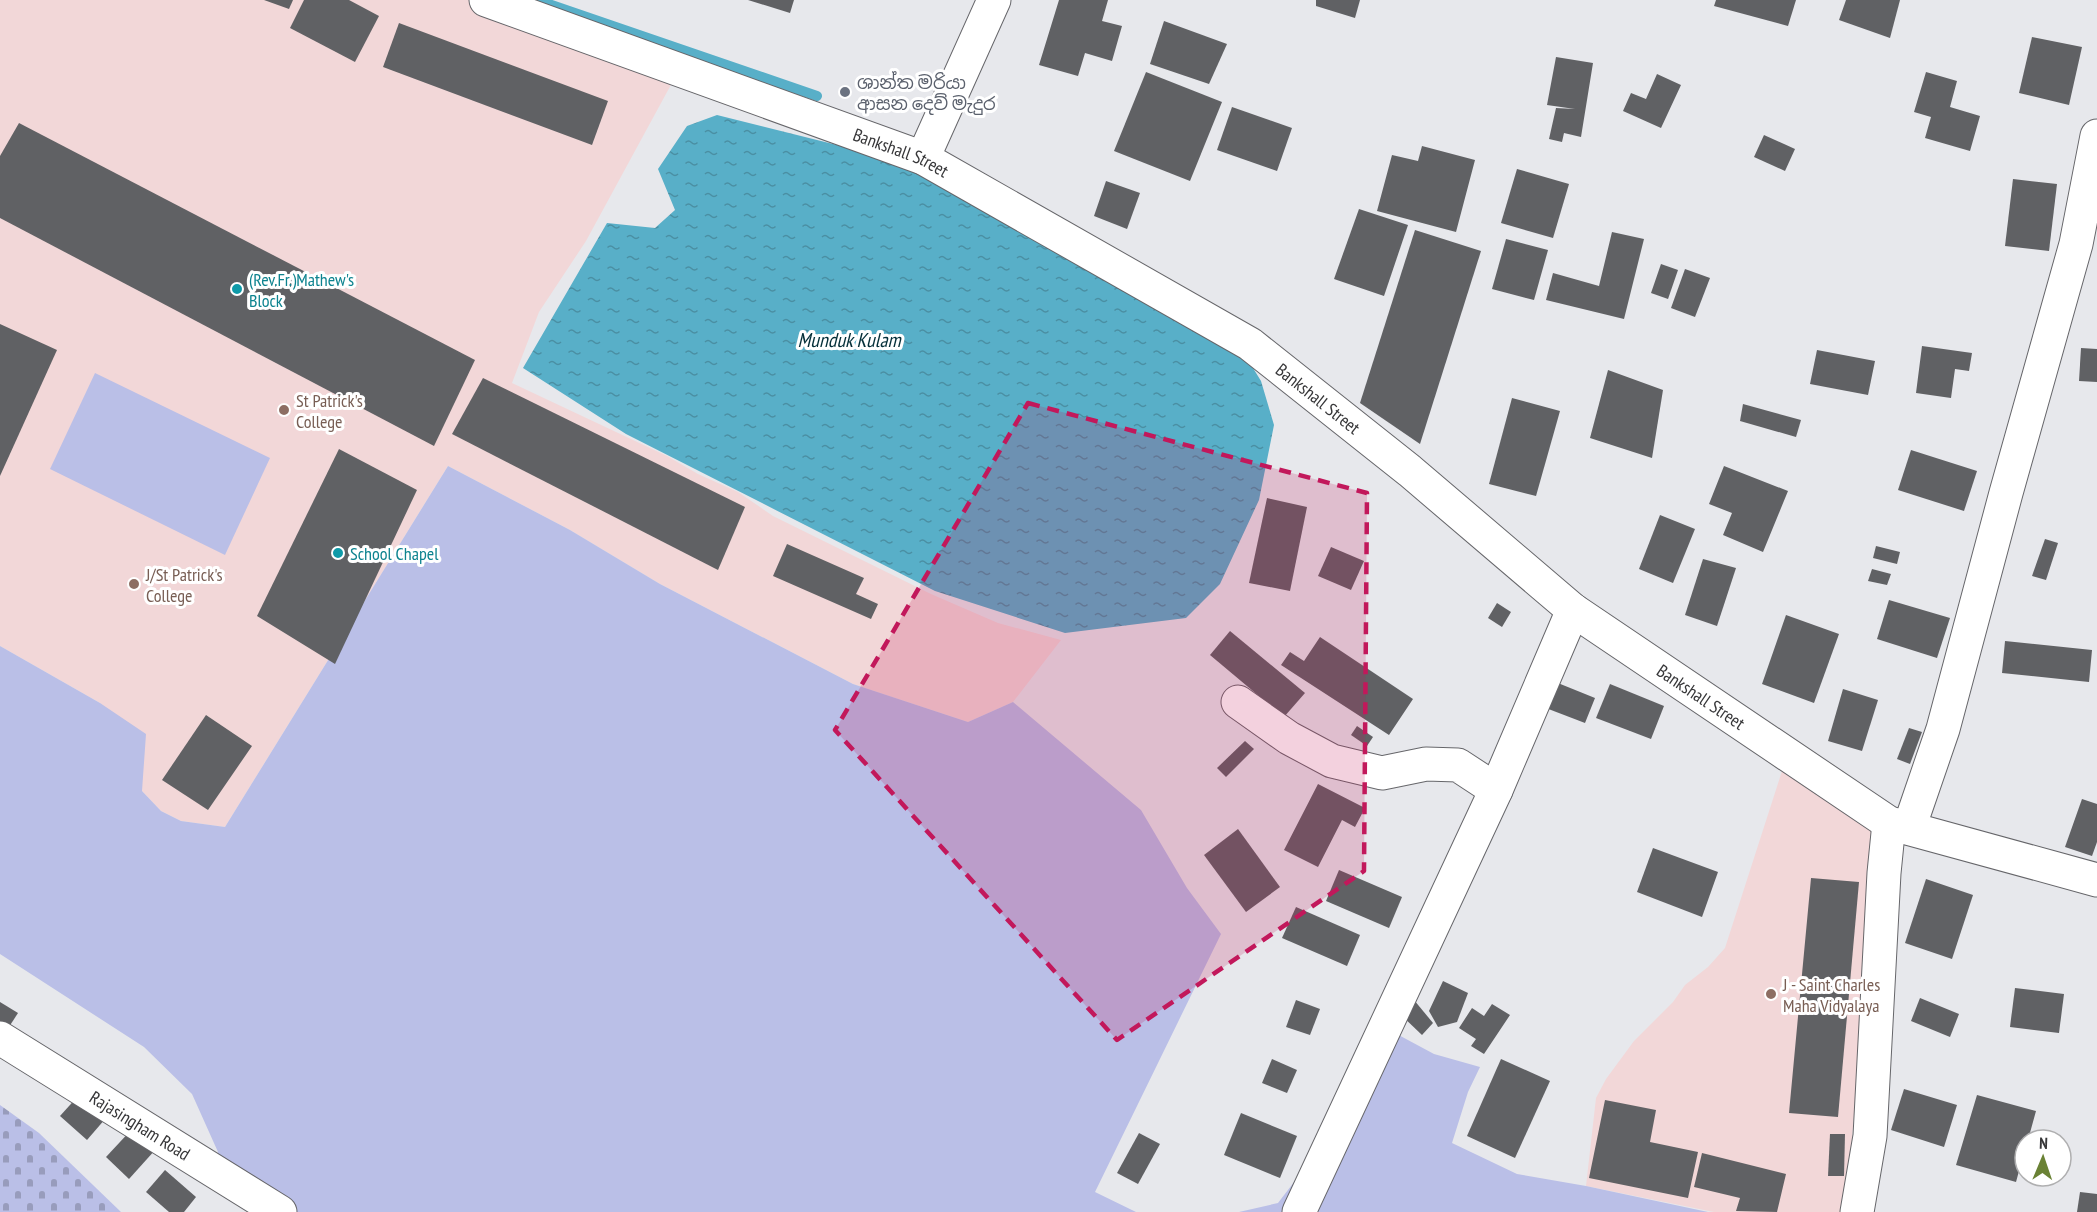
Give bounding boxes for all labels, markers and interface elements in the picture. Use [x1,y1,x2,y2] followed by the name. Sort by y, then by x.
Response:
[857,71,996,115] place label: ශාන්ත මරියා ආසන දෙව් මැදුර
[838,85,852,99] marker: ශාන්ත මරියා ආසන දෙව් මැදුර
[850,122,953,182] street label: Bankshall Street
[249,268,354,312] place label: (Rev.Fr.)Mathew's Block
[230,282,244,296] marker: (Rev.Fr.)Mathew's Block
[798,327,901,353] water label: Munduk Kulam
[1271,358,1365,439] street label: Bankshall Street
[296,389,363,433] place label: St Patrick's College
[277,403,291,417] marker: St Patrick's College
[350,542,439,565] place label: School Chapel
[331,546,345,560] marker: School Chapel
[145,563,223,607] place label: J/St Patrick's College
[127,577,141,591] marker: J/St Patrick's College
[1653,659,1750,734] street label: Bankshall Street
[1782,973,1880,1017] place label: J - Saint Charles Maha Vidyalaya
[1764,987,1778,1001] marker: J - Saint Charles Maha Vidyalaya
[86,1085,195,1165] street label: Rajasingham Road
[2013,1128,2073,1188] north arrow
[2039,1133,2048,1153] text: N

